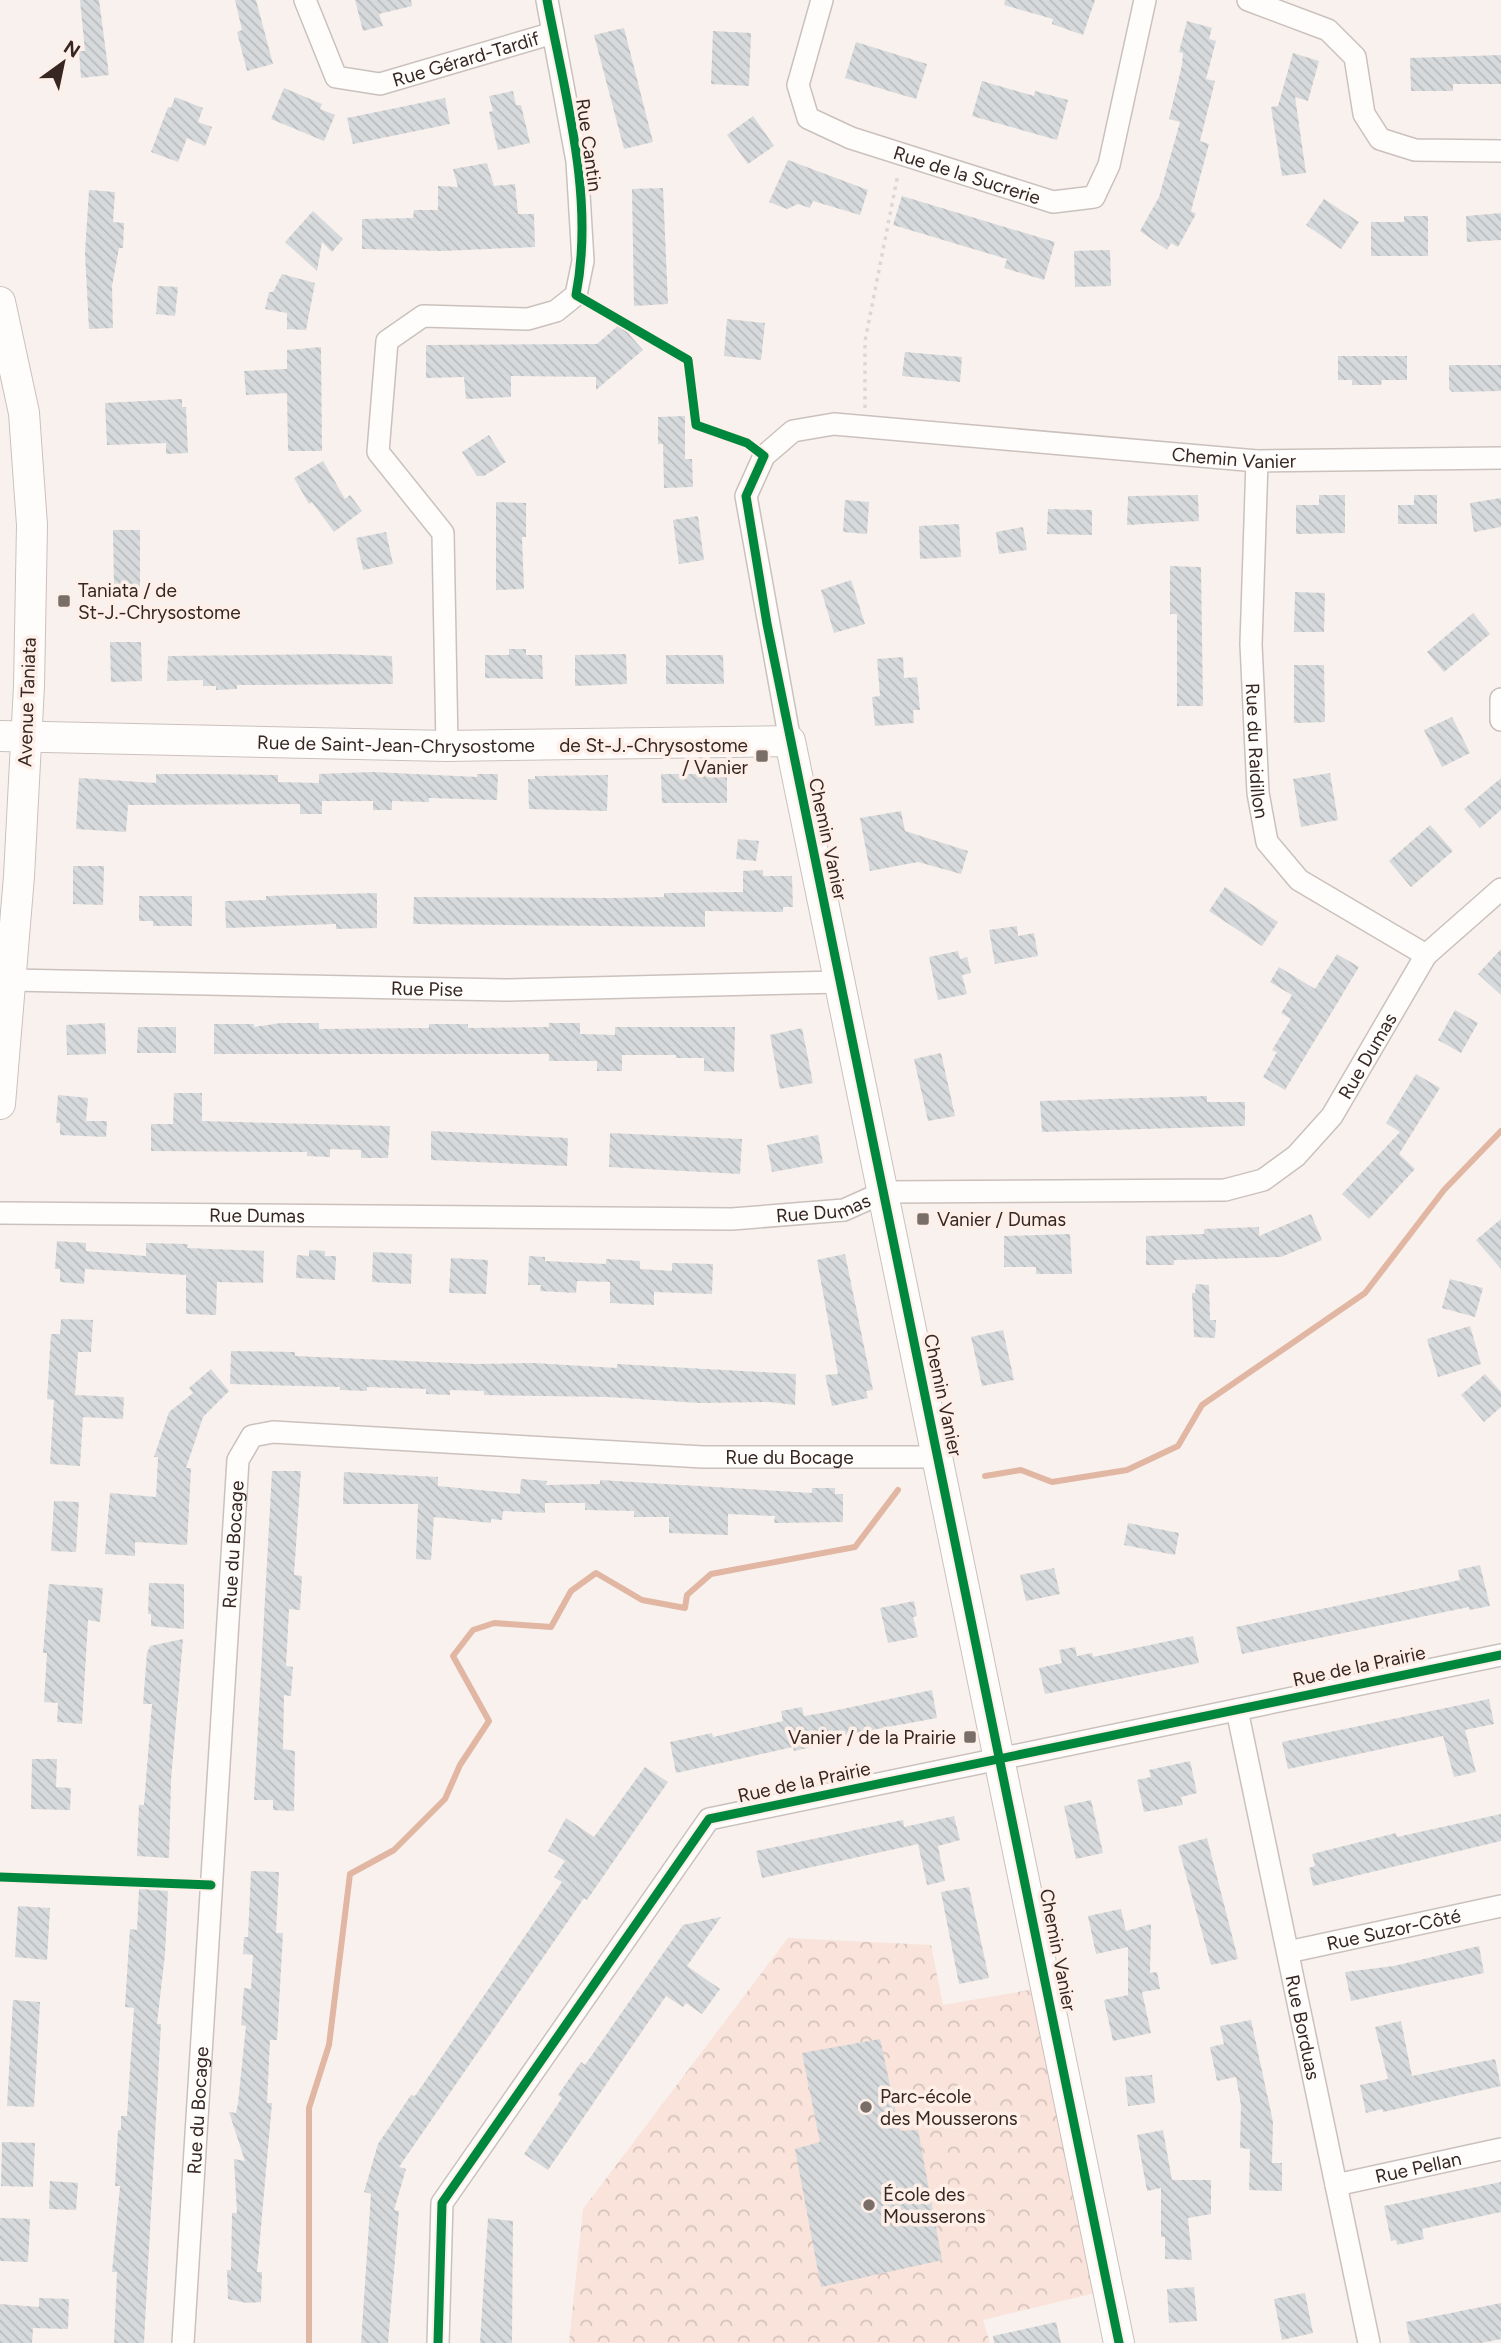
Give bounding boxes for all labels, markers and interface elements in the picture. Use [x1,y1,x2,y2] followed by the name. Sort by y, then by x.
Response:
[390,26,542,91] street label: Rue Gérard-Tardif
[28,28,98,98] north arrow
[60,36,84,63] text: N
[571,97,607,193] street label: Rue Cantin
[891,141,1043,209] street label: Rue de la Sucrerie
[1171,442,1297,473] street label: Chemin Vanier
[78,579,241,624] place label: Taniata / de St-J.-Chrysostome
[56,593,72,609] marker: Taniata / de St-J.-Chrysostome
[13,637,41,767] street label: Avenue Taniata
[1241,682,1274,820] street label: Rue du Raidillon
[257,730,535,758] street label: Rue de Saint-Jean-Chrysostome
[559,734,749,779] place label: de St-J.-Chrysostome / Vanier
[754,748,770,764] marker: de St-J.-Chrysostome / Vanier
[804,776,852,903] street label: Chemin Vanier
[391,976,463,1001] street label: Rue Pise
[1333,1008,1401,1103] street label: Rue Dumas
[775,1188,874,1227] street label: Rue Dumas
[209,1203,305,1227] street label: Rue Dumas
[937,1208,1066,1231] place label: Vanier / Dumas
[915,1211,931,1227] marker: Vanier / Dumas
[919,1332,967,1459] street label: Chemin Vanier
[725,1446,854,1469] street label: Rue du Bocage
[217,1480,248,1609] street label: Rue du Bocage
[1291,1641,1427,1691] street label: Rue de la Prairie
[788,1726,956,1749] place label: Vanier / de la Prairie
[962,1729,978,1745] marker: Vanier / de la Prairie
[736,1757,872,1807] street label: Rue de la Prairie
[1035,1887,1081,2014] street label: Chemin Vanier
[1324,1904,1463,1955] street label: Rue Suzor-Côté
[1281,1972,1325,2082] street label: Rue Borduas
[182,2046,213,2175] street label: Rue du Bocage
[880,2085,1018,2130] place label: Parc-école des Mousserons
[858,2099,874,2115] marker: Parc-école des Mousserons
[1373,2147,1463,2188] street label: Rue Pellan
[883,2183,986,2228] place label: École des Mousserons
[861,2197,877,2213] marker: École des Mousserons

